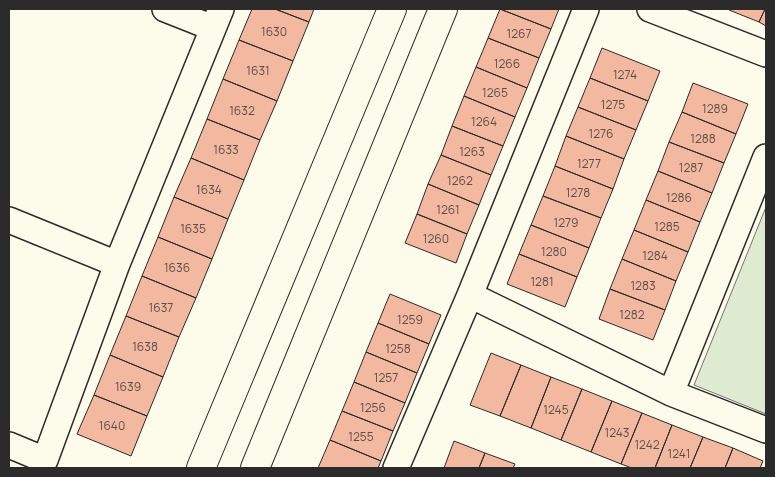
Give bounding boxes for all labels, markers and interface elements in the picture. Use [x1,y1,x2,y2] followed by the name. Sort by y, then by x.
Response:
[261,23,287,40] house number: 1630
[507,25,532,42] house number: 1267
[494,55,520,72] house number: 1266
[246,62,270,79] house number: 1631
[613,66,637,83] house number: 1274
[482,84,508,101] house number: 1265
[601,96,625,113] house number: 1275
[702,100,728,117] house number: 1289
[229,102,255,119] house number: 1632
[471,113,497,130] house number: 1264
[589,125,614,142] house number: 1276
[690,130,716,147] house number: 1288
[213,141,239,158] house number: 1633
[459,143,485,160] house number: 1263
[577,155,601,172] house number: 1277
[679,159,703,176] house number: 1287
[447,172,473,189] house number: 1262
[196,181,222,198] house number: 1634
[566,184,590,201] house number: 1278
[666,189,692,206] house number: 1286
[436,201,460,218] house number: 1261
[554,214,579,231] house number: 1279
[654,218,680,235] house number: 1285
[180,220,206,237] house number: 1635
[423,230,449,247] house number: 1260
[541,243,567,260] house number: 1280
[642,247,668,264] house number: 1284
[164,259,190,276] house number: 1636
[530,273,554,290] house number: 1281
[630,277,656,294] house number: 1283
[149,299,173,316] house number: 1637
[619,306,645,323] house number: 1282
[397,311,423,328] house number: 1259
[132,338,158,355] house number: 1638
[385,340,411,357] house number: 1258
[374,369,398,386] house number: 1257
[115,378,141,395] house number: 1639
[360,399,386,416] house number: 1256
[543,401,569,418] house number: 1245
[99,417,125,434] house number: 1640
[605,424,630,441] house number: 1243
[348,428,374,445] house number: 1255
[634,436,660,453] house number: 1242
[667,445,691,462] house number: 1241

